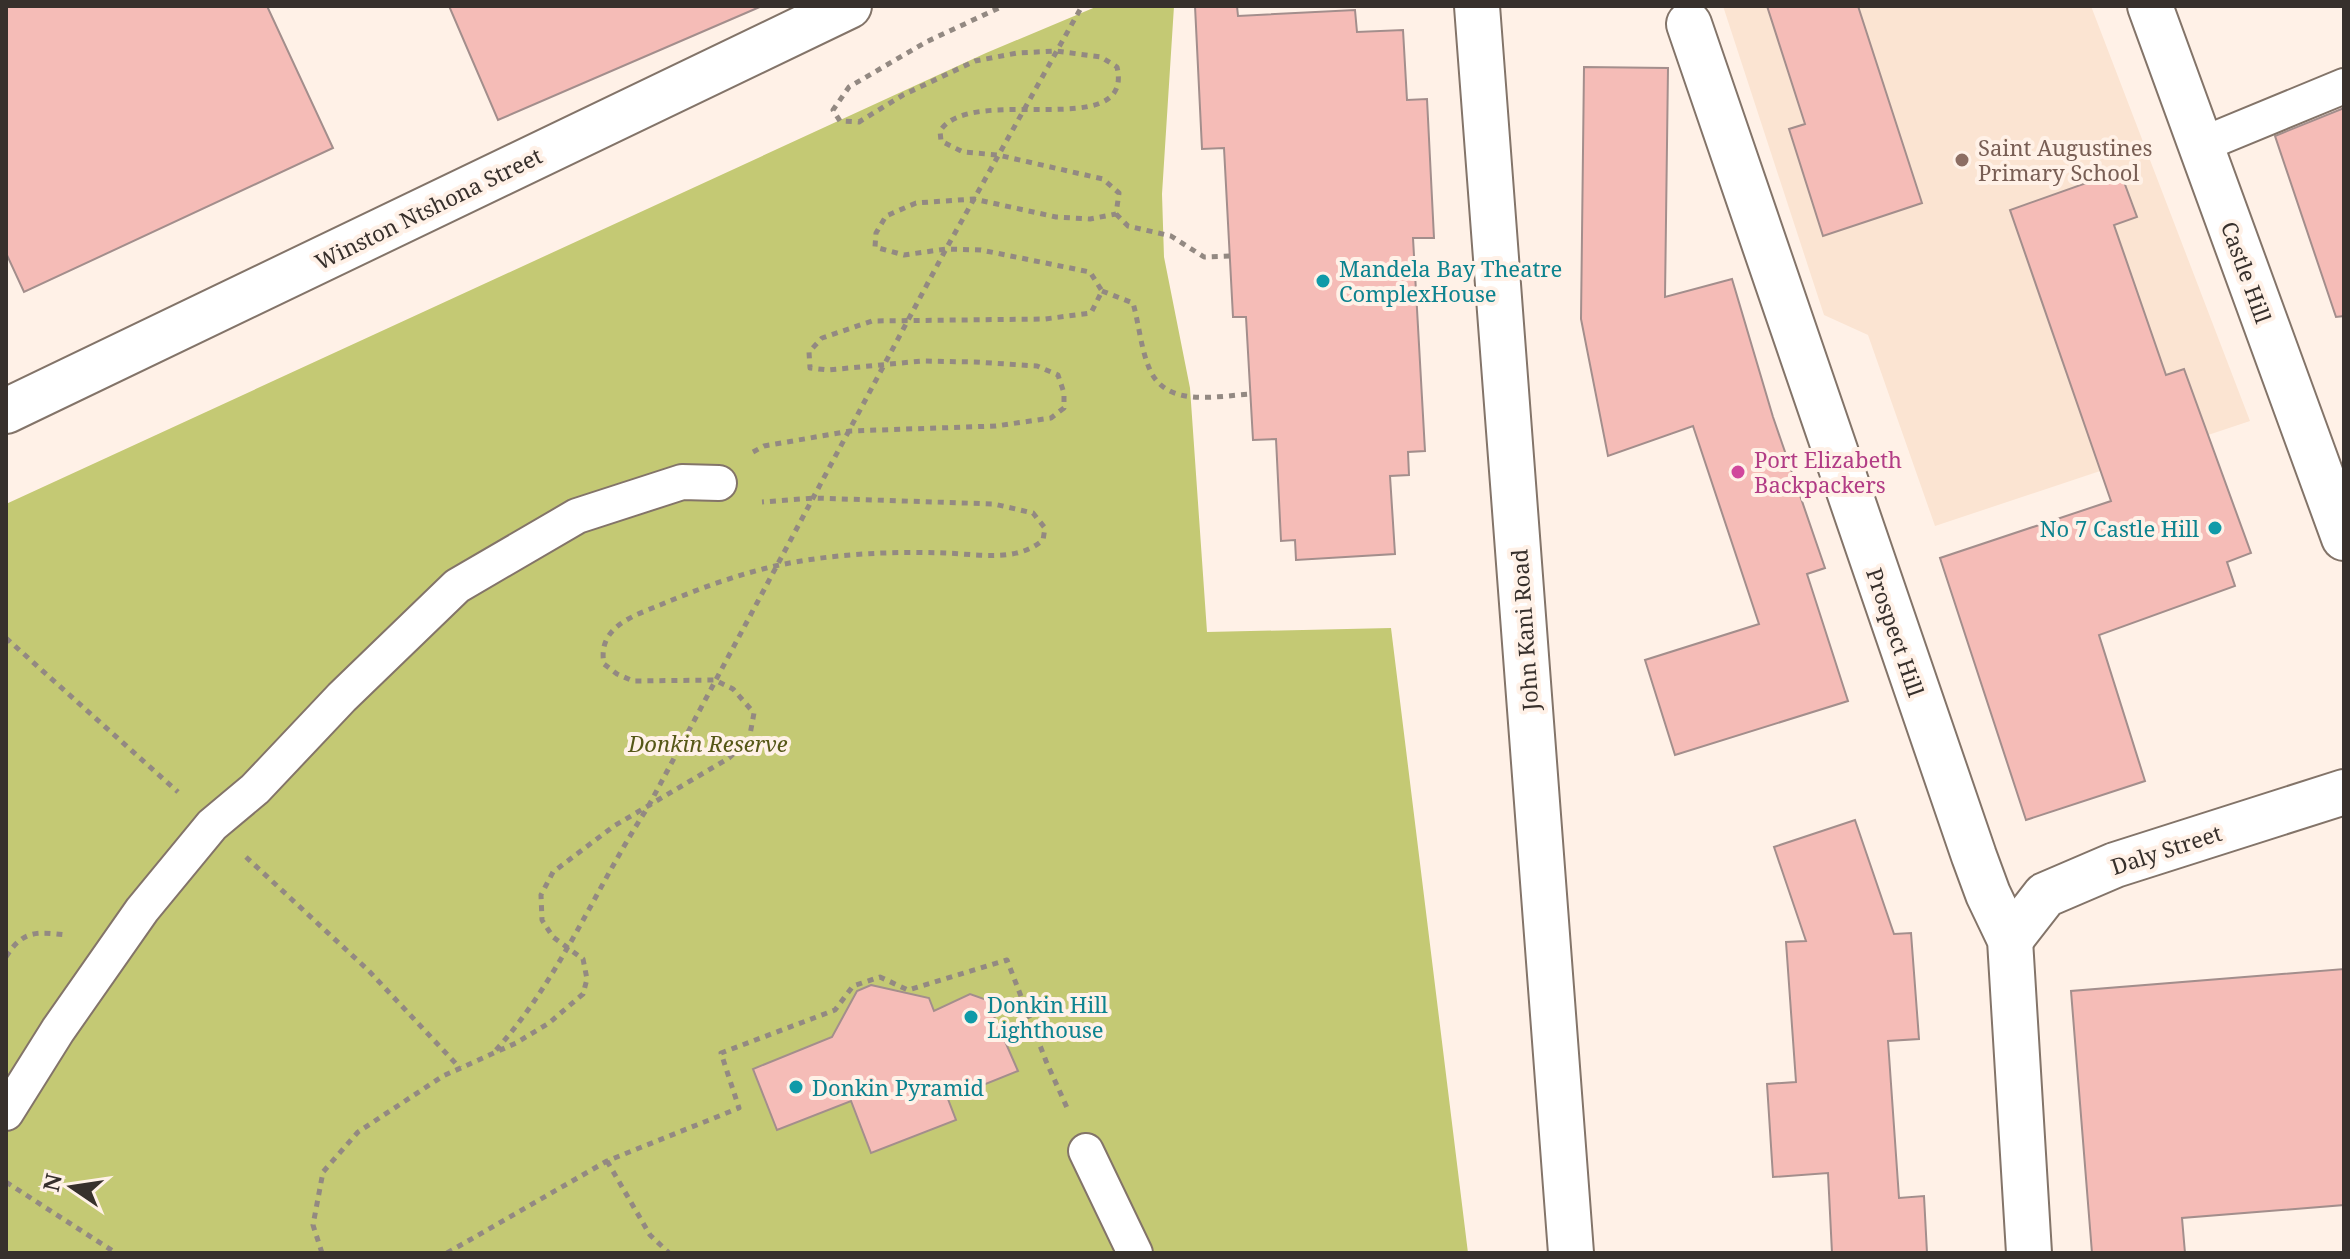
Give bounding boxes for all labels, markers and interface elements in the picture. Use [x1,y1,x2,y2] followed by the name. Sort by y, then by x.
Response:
[1978,132,2152,187] place label: Saint Augustines Primary School
[309,140,547,276] street label: Winston Ntshona Street
[1953,151,1971,169] marker: Saint Augustines Primary School
[2215,217,2279,327] street label: Castle Hill
[1339,253,1562,308] place label: Mandela Bay Theatre ComplexHouse
[1314,272,1332,290] marker: Mandela Bay Theatre ComplexHouse
[1754,444,1902,499] place label: Port Elizabeth Backpackers
[1729,463,1747,481] marker: Port Elizabeth Backpackers
[2040,513,2199,543] place label: No 7 Castle Hill
[2206,519,2224,537] marker: No 7 Castle Hill
[1503,548,1545,713] street label: John Kani Road
[1860,564,1932,700] street label: Prospect Hill
[627,728,788,758] park label: Donkin Reserve
[2107,817,2225,881] street label: Daly Street
[987,989,1108,1044] place label: Donkin Hill Lighthouse
[962,1008,980,1026] marker: Donkin Hill Lighthouse
[812,1072,985,1102] place label: Donkin Pyramid
[787,1078,805,1096] marker: Donkin Pyramid
[32,1147,112,1227] north arrow
[35,1170,68,1194] text: N

